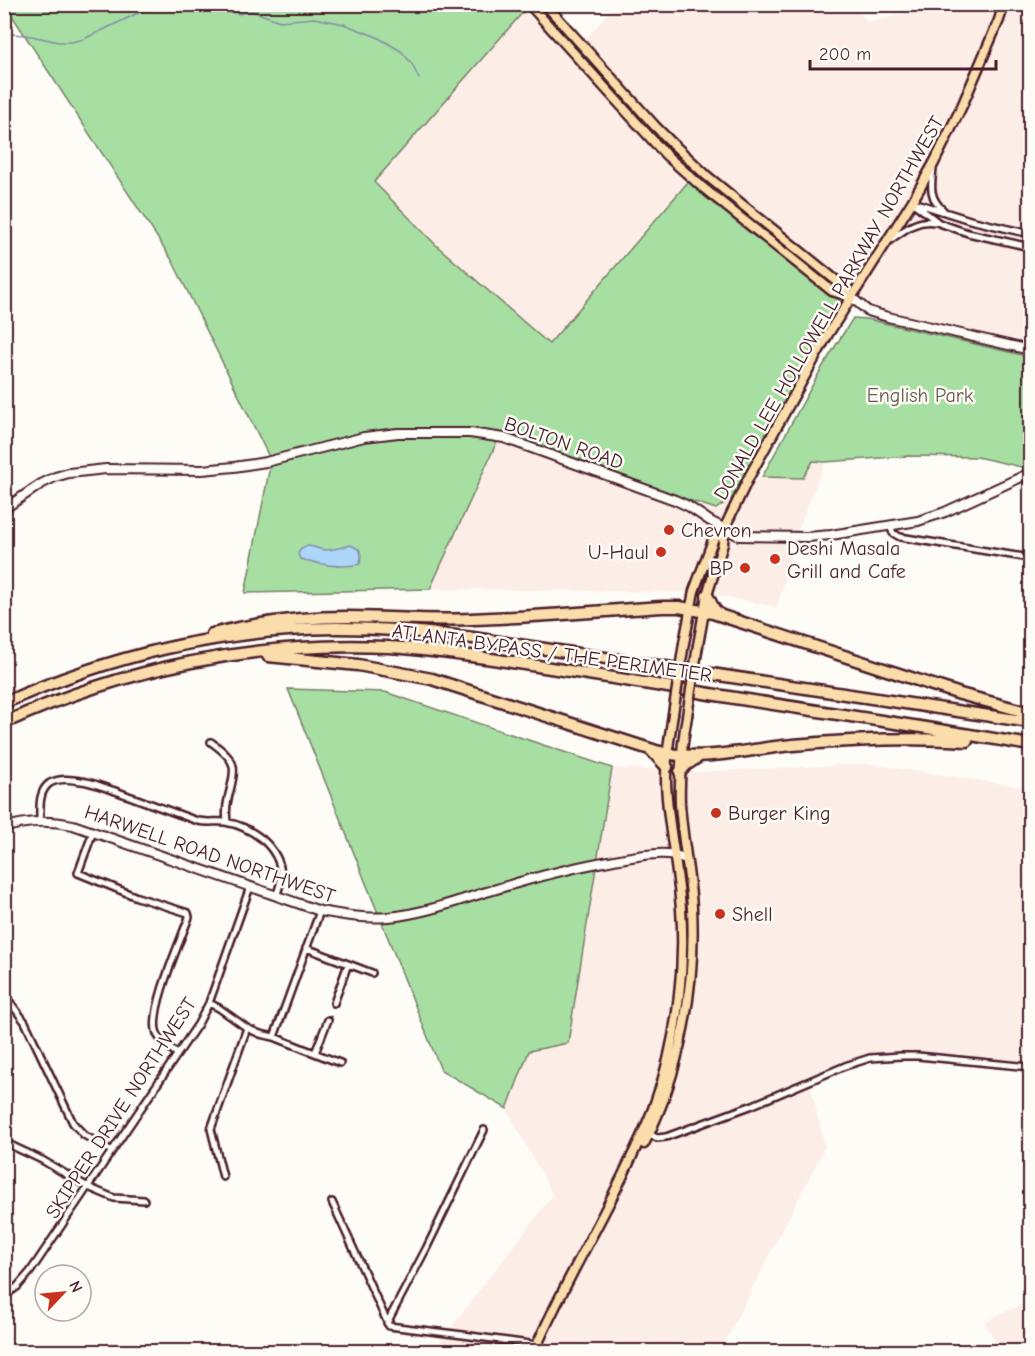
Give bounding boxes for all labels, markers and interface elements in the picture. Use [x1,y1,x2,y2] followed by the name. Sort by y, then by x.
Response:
[810,33,996,71] scale bar
[819,44,871,65] text: 200 m
[709,111,949,504] street label: DONALD LEE HOLLOWELL PARKWAY NORTHWEST
[867,384,974,407] park label: English Park
[501,412,627,474] street label: BOLTON ROAD
[681,519,752,542] place label: Chevron
[662,523,676,537] marker: Chevron
[787,537,906,583] place label: Deshi Masala Grill and Cafe
[588,541,649,564] place label: U-Haul
[654,545,668,559] marker: U-Haul
[768,552,782,566] marker: Deshi Masala Grill and Cafe
[709,557,733,580] place label: BP
[738,561,752,575] marker: BP
[391,619,713,687] street label: ATLANTA BYPASS / THE PERIMETER
[82,800,339,908] street label: HARWELL ROAD NORTHWEST
[728,802,831,825] place label: Burger King
[709,806,723,820] marker: Burger King
[732,903,773,926] place label: Shell
[713,907,727,921] marker: Shell
[41,993,201,1223] street label: SKIPPER DRIVE NORTHWEST
[33,1263,93,1323] north arrow
[65,1278,86,1295] text: N

